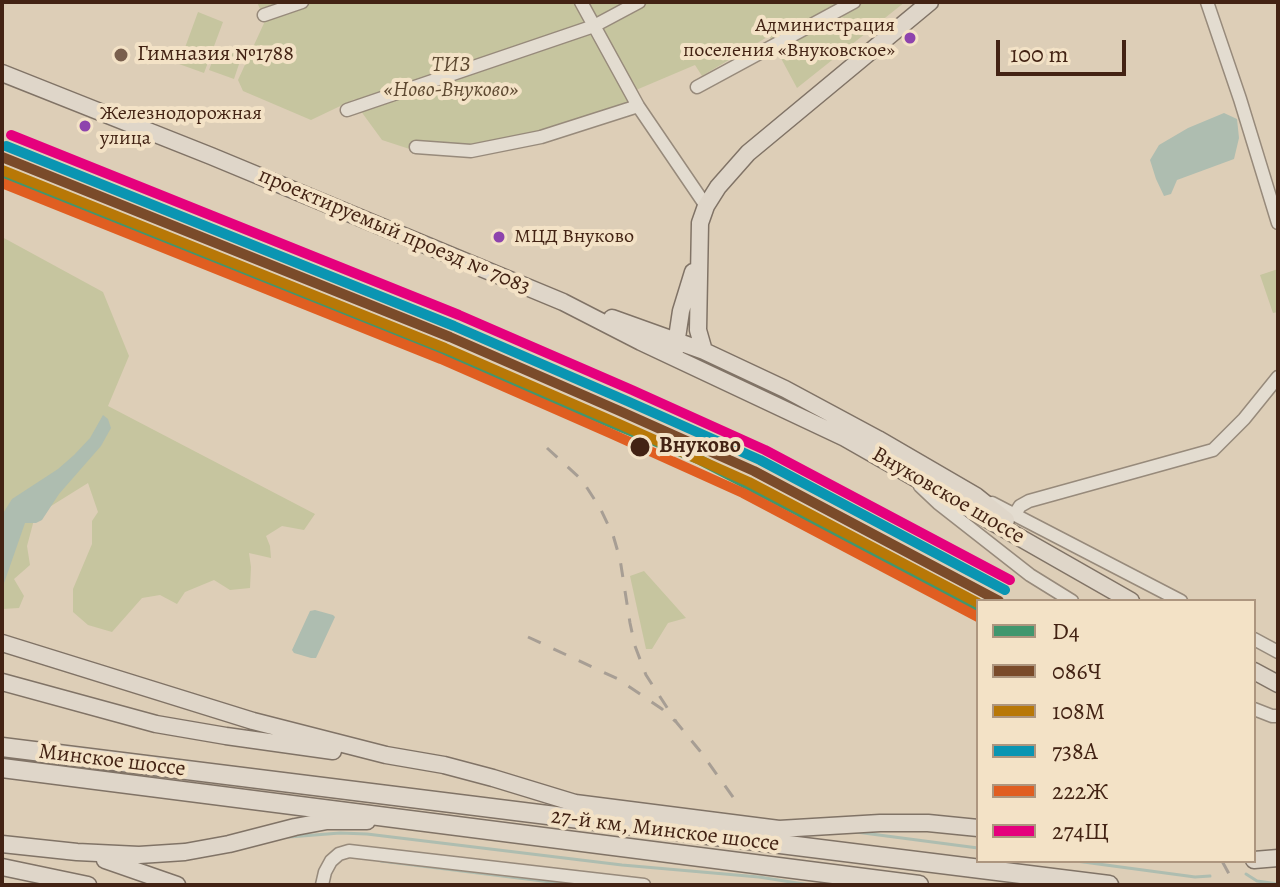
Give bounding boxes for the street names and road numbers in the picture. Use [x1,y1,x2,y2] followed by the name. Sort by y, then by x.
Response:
[254,163,534,301] street label: проектируемый проезд № 7083
[867,442,1029,550] street label: Внуковское шоссе
[37,739,187,783] street label: Минское шоссе
[549,804,781,858] street label: 27-й км, Минское шоссе

